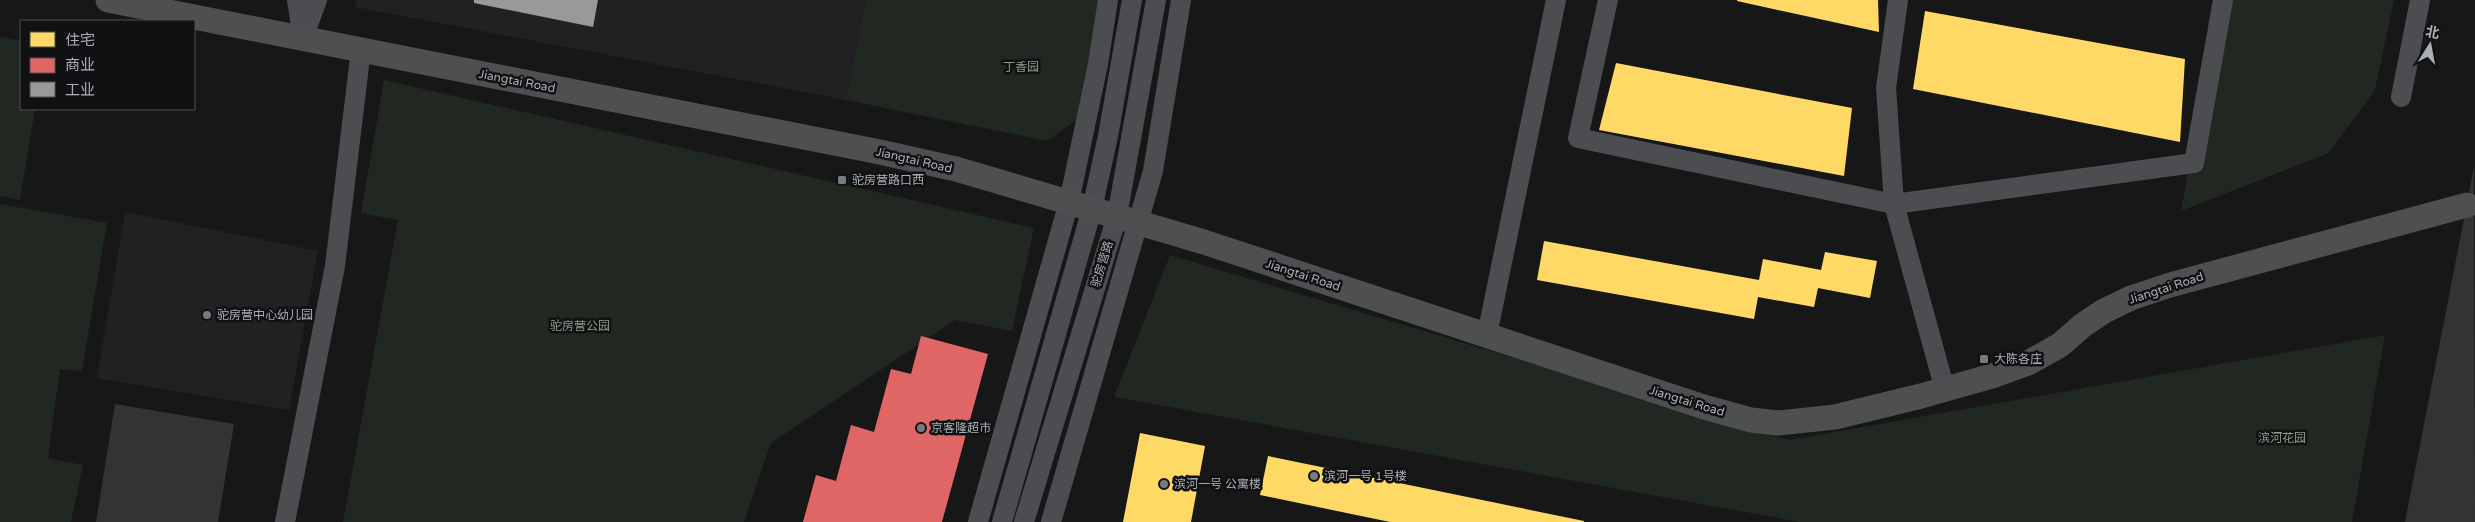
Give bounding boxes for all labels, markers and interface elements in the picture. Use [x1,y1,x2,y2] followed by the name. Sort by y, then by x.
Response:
[20,20,195,110] legend
[2405,20,2455,70] north arrow
[2424,23,2441,42] text: 北
[65,31,95,49] text: 住宅
[65,56,95,74] text: 商业
[1003,60,1039,74] park label: 丁香园
[477,67,557,95] street label: Jiangtai Road
[65,81,95,99] text: 工业
[875,144,953,176] street label: Jiangtai Road
[852,173,924,187] place label: 驼房营路口西
[836,174,848,186] marker: 驼房营路口西
[1088,239,1116,289] street label: 驼房营路
[1264,256,1342,294] street label: Jiangtai Road
[2127,269,2205,307] street label: Jiangtai Road
[217,308,313,322] place label: 驼房营中心幼儿园
[201,309,213,321] marker: 驼房营中心幼儿园
[550,319,610,333] park label: 驼房营公园
[1994,352,2042,366] place label: 大陈各庄
[1978,353,1990,365] marker: 大陈各庄
[1648,383,1726,419] street label: Jiangtai Road
[931,421,991,435] place label: 京客隆超市
[915,422,927,434] marker: 京客隆超市
[2258,431,2306,445] park label: 滨河花园
[1324,469,1407,483] place label: 滨河一号 1号楼
[1308,470,1320,482] marker: 滨河一号 1号楼
[1174,477,1261,491] place label: 滨河一号 公寓楼
[1158,478,1170,490] marker: 滨河一号 公寓楼

